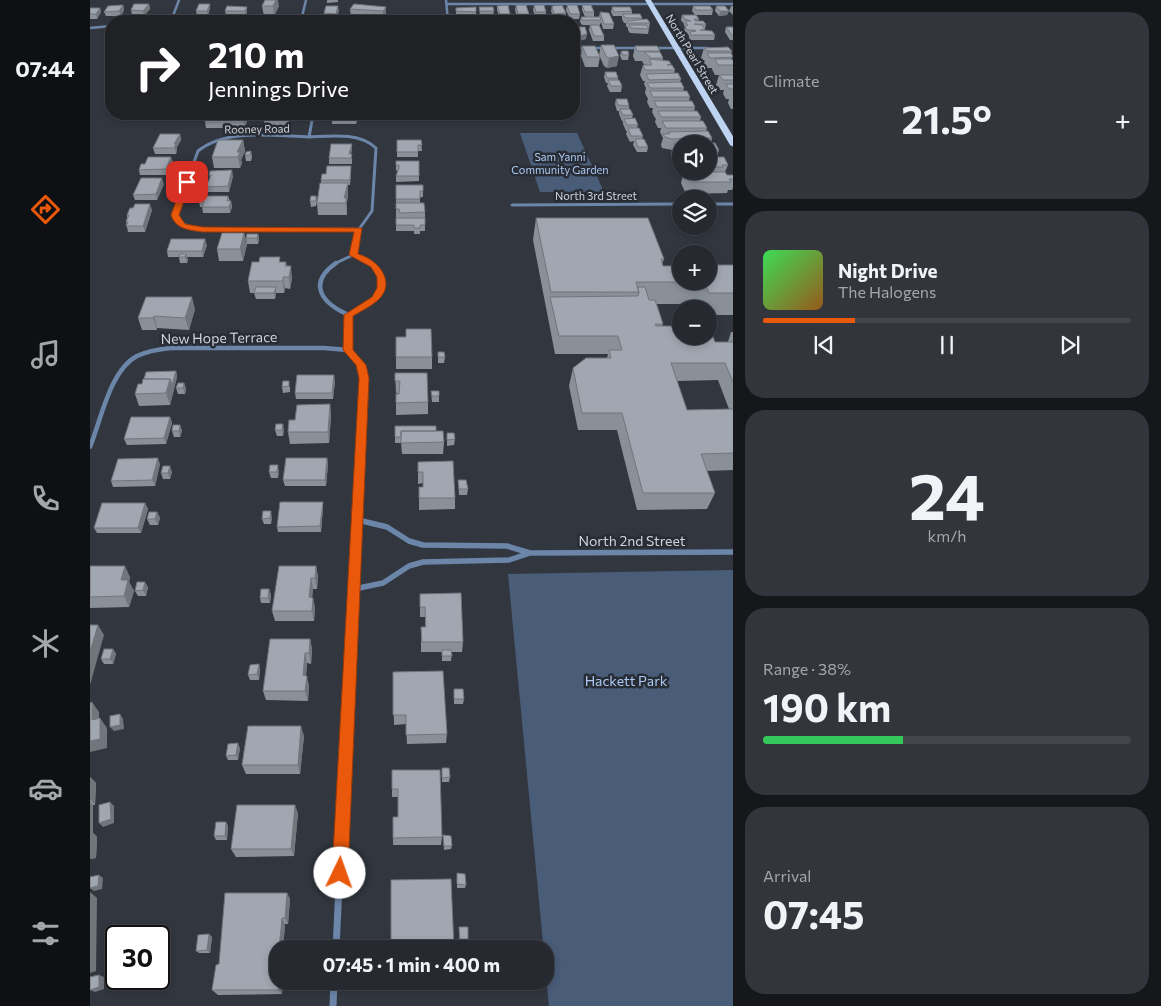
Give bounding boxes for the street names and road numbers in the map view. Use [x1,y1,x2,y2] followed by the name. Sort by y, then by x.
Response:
[663,11,722,96] street label: North Pearl Street
[224,121,290,136] street label: Rooney Road
[555,189,638,202] street label: North 3rd Street
[160,328,278,347] street label: New Hope Terrace
[578,532,686,549] street label: North 2nd Street

